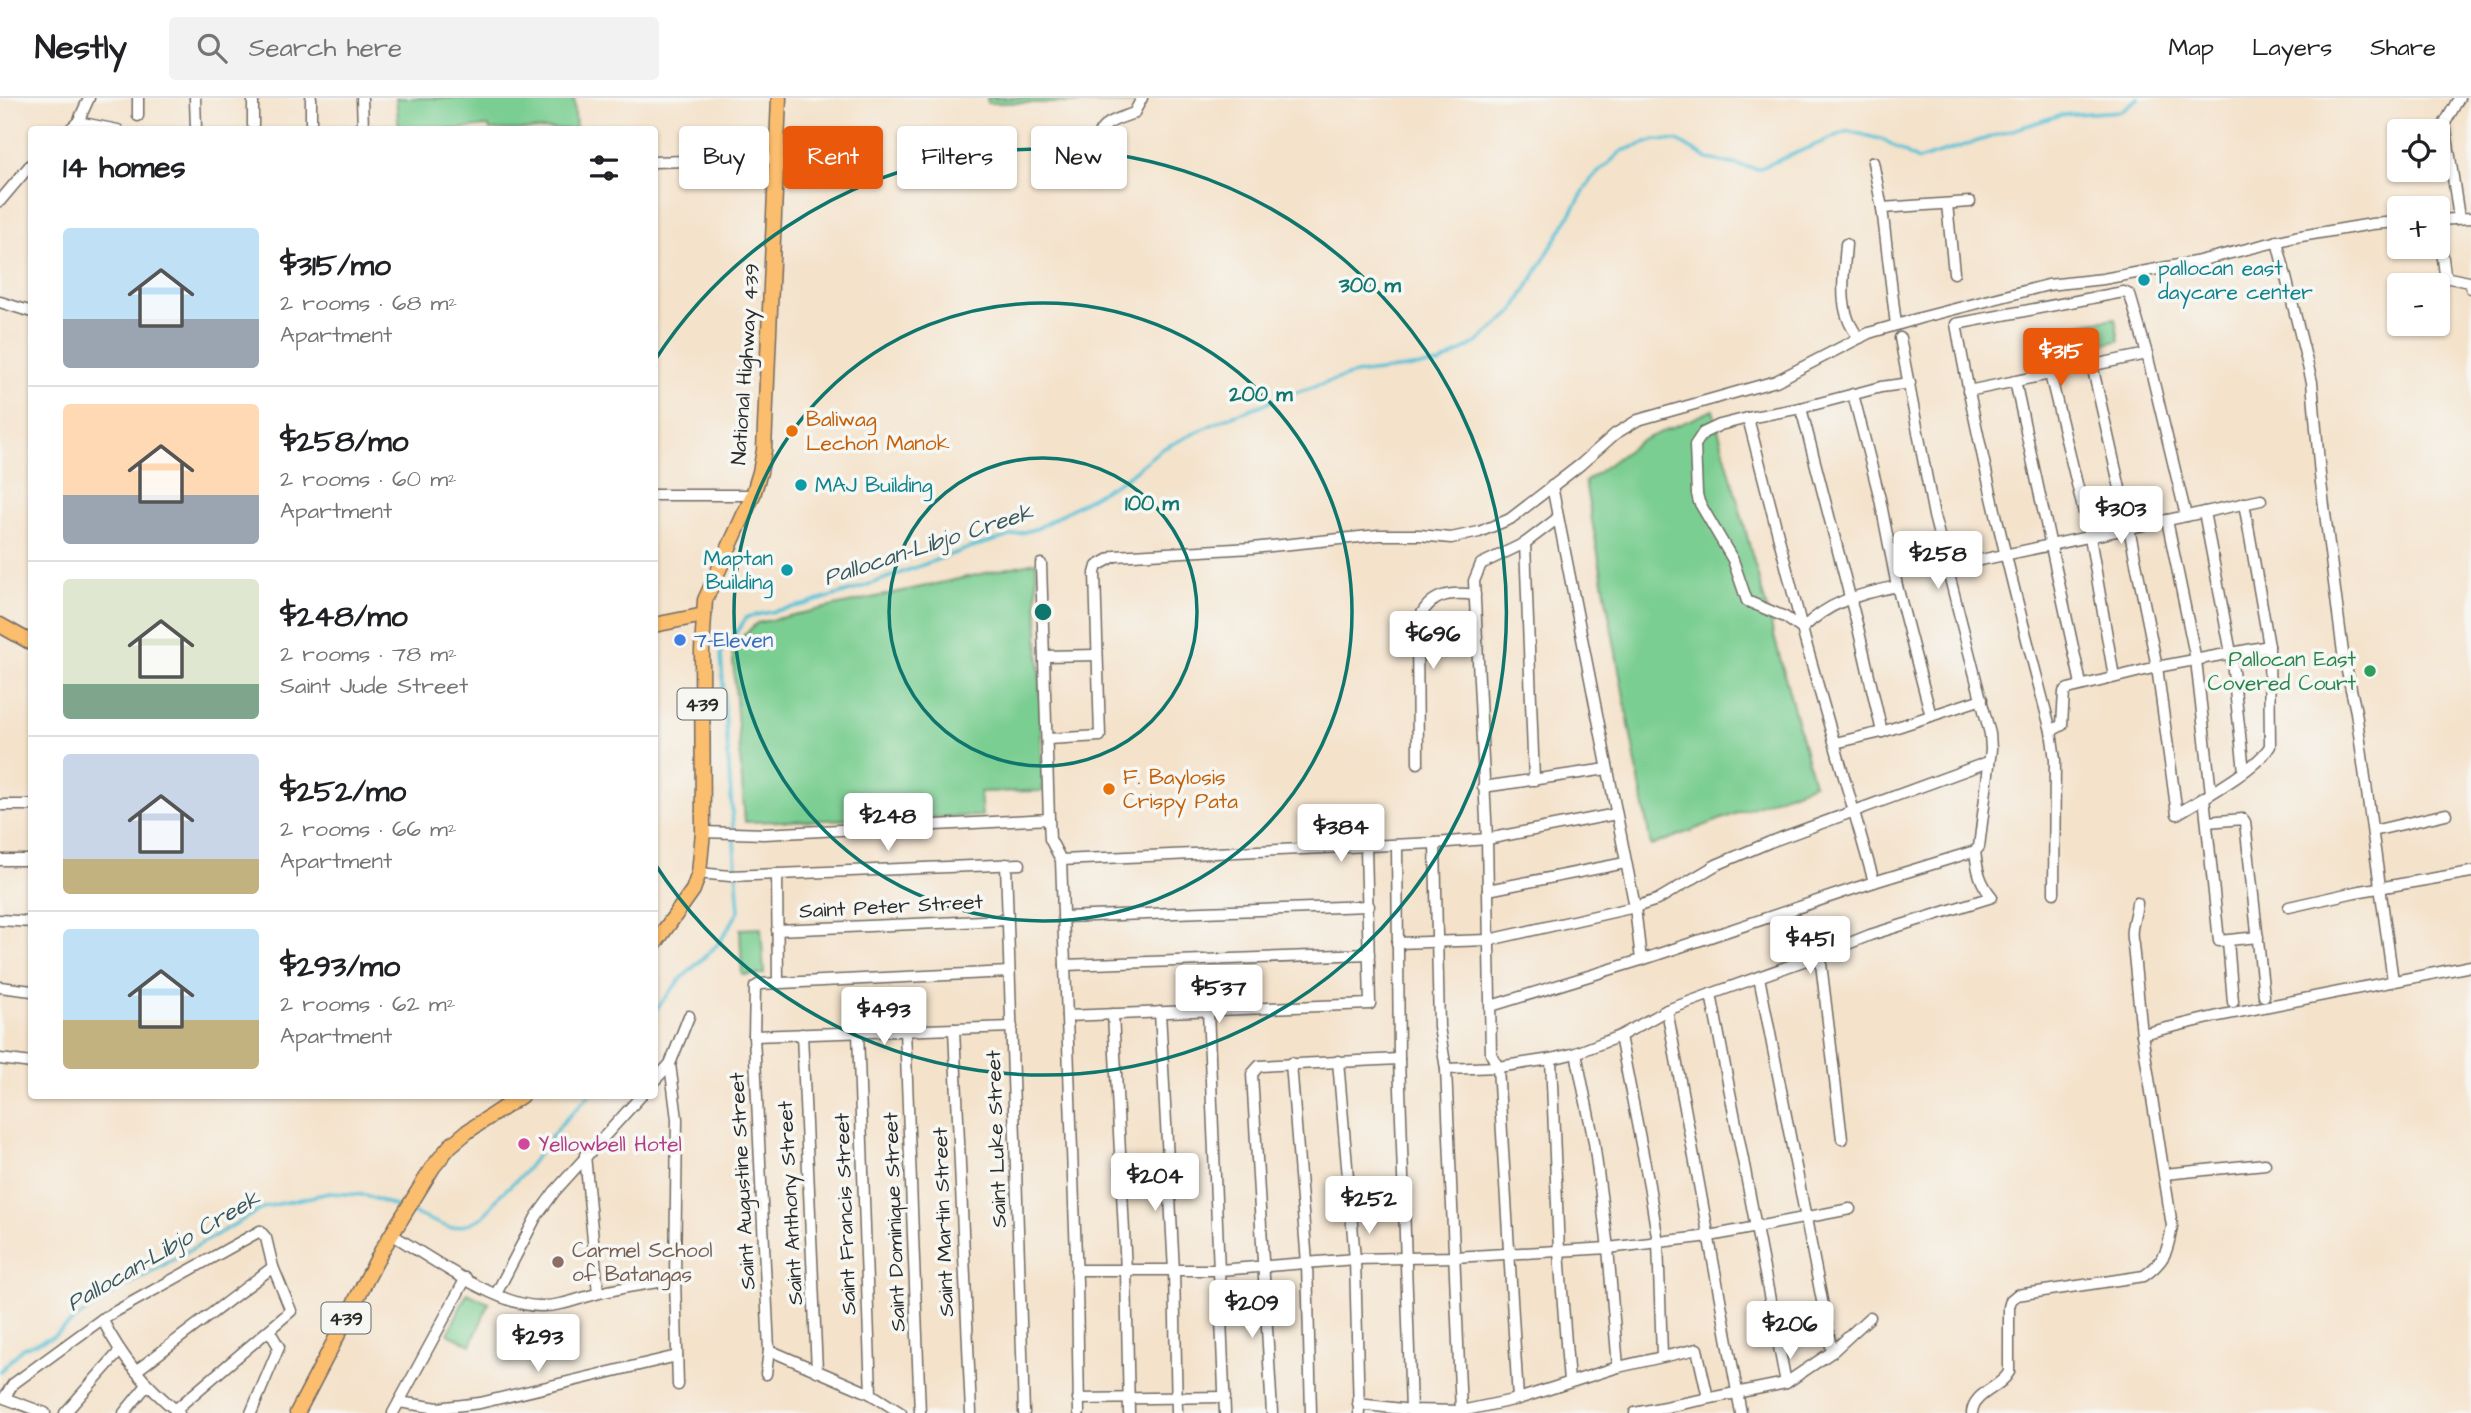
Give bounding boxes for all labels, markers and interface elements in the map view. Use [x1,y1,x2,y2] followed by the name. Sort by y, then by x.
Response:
[169,17,659,80] search box
[35,25,127,71] text: Nestly
[193,29,231,67] icon: search
[249,30,402,66] text: Search here
[2169,31,2214,65] text: Map
[2252,31,2332,65] text: Layers
[2370,31,2436,65] text: Share
[2387,119,2450,336] map controls
[2387,119,2450,182] button: locate
[679,126,769,189] chip: Buy
[783,126,883,189] chip: Rent
[897,126,1017,189] chip: Filters
[1031,126,1127,189] chip: New
[63,147,186,189] text: 14 homes
[585,149,623,187] icon: filters
[2387,196,2450,259] button: +
[280,245,391,287] text: $315/mo
[2158,254,2313,309] place label: pallocan east daycare center
[119,256,203,340] icon: home
[724,262,769,466] street label: National Highway 439
[1338,271,1402,300] text: 300 m
[2136,272,2152,288] marker: pallocan east daycare center
[2387,273,2450,336] button: −
[280,287,457,319] text: 2 rooms · 68 m²
[280,319,392,351] text: Apartment
[2020,328,2102,388] pin: $315
[2039,335,2083,367] text: $315
[1228,380,1293,409] text: 200 m
[806,405,950,458] place label: Baliwag Lechon Manok
[280,421,408,463] text: $258/mo
[784,423,800,439] marker: Baliwag Lechon Manok
[119,432,203,516] icon: home
[280,463,457,495] text: 2 rooms · 60 m²
[815,471,933,502] place label: MAJ Building
[793,477,809,493] marker: MAJ Building
[2080,486,2162,546] pin: $303
[1125,489,1180,518] text: 100 m
[2096,493,2146,525] text: $303
[280,495,392,527] text: Apartment
[820,496,1038,594] water label: Pallocan-Libjo Creek
[1897,532,1979,591] pin: $258
[1909,538,1967,570] text: $258
[704,544,773,599] place label: Maptan Building
[779,562,795,578] marker: Maptan Building
[280,596,408,638] text: $248/mo
[1031,600,1055,624] centre of rings
[119,607,203,691] icon: home
[1392,612,1474,671] pin: $696
[1406,618,1460,650] text: $696
[694,626,773,655] place label: 7-Eleven
[672,632,688,648] marker: 7-Eleven
[280,638,457,670] text: 2 rooms · 78 m²
[2208,645,2357,698] place label: Pallocan East Covered Court
[2362,663,2378,679] marker: Pallocan East Covered Court
[280,670,468,702] text: Saint Jude Street
[678,688,726,720] road number: 439
[1123,763,1238,818] place label: F. Baylosis Crispy Pata
[280,771,406,813] text: $252/mo
[1101,781,1117,797] marker: F. Baylosis Crispy Pata
[119,782,203,866] icon: home
[847,794,929,853] pin: $248
[860,800,916,832] text: $248
[1300,804,1382,864] pin: $384
[1313,811,1369,843] text: $384
[280,813,457,845] text: 2 rooms · 66 m²
[280,845,392,877] text: Apartment
[798,887,984,926] street label: Saint Peter Street
[1769,916,1851,976] pin: $451
[1786,923,1834,955] text: $451
[280,946,400,988] text: $293/mo
[119,957,203,1041] icon: home
[1178,965,1260,1025] pin: $537
[1192,972,1246,1004] text: $537
[280,988,455,1020] text: 2 rooms · 62 m²
[843,988,925,1047] pin: $493
[857,994,911,1026] text: $493
[280,1020,392,1052] text: Apartment
[979,1049,1014,1228] street label: Saint Luke Street
[722,1071,765,1290] street label: Saint Augustine Street
[771,1099,812,1306] street label: Saint Anthony Street
[876,1111,913,1332] street label: Saint Dominique Street
[827,1112,864,1316] street label: Saint Francis Street
[926,1126,961,1317] street label: Saint Martin Street
[538,1130,682,1159] place label: Yellowbell Hotel
[516,1136,532,1152] marker: Yellowbell Hotel
[1114,1154,1196,1213] pin: $204
[1127,1160,1183,1192] text: $204
[1328,1176,1410,1236] pin: $252
[61,1182,267,1319] water label: Pallocan-Libjo Creek
[1341,1183,1397,1215] text: $252
[572,1236,713,1291] place label: Carmel School of Batangas
[550,1254,566,1270] marker: Carmel School of Batangas
[1211,1280,1293,1340] pin: $209
[1225,1287,1279,1319] text: $209
[322,1302,370,1334] road number: 439
[1749,1302,1831,1361] pin: $206
[1763,1308,1817,1340] text: $206
[497,1314,579,1374] pin: $293
[513,1321,563,1353] text: $293

